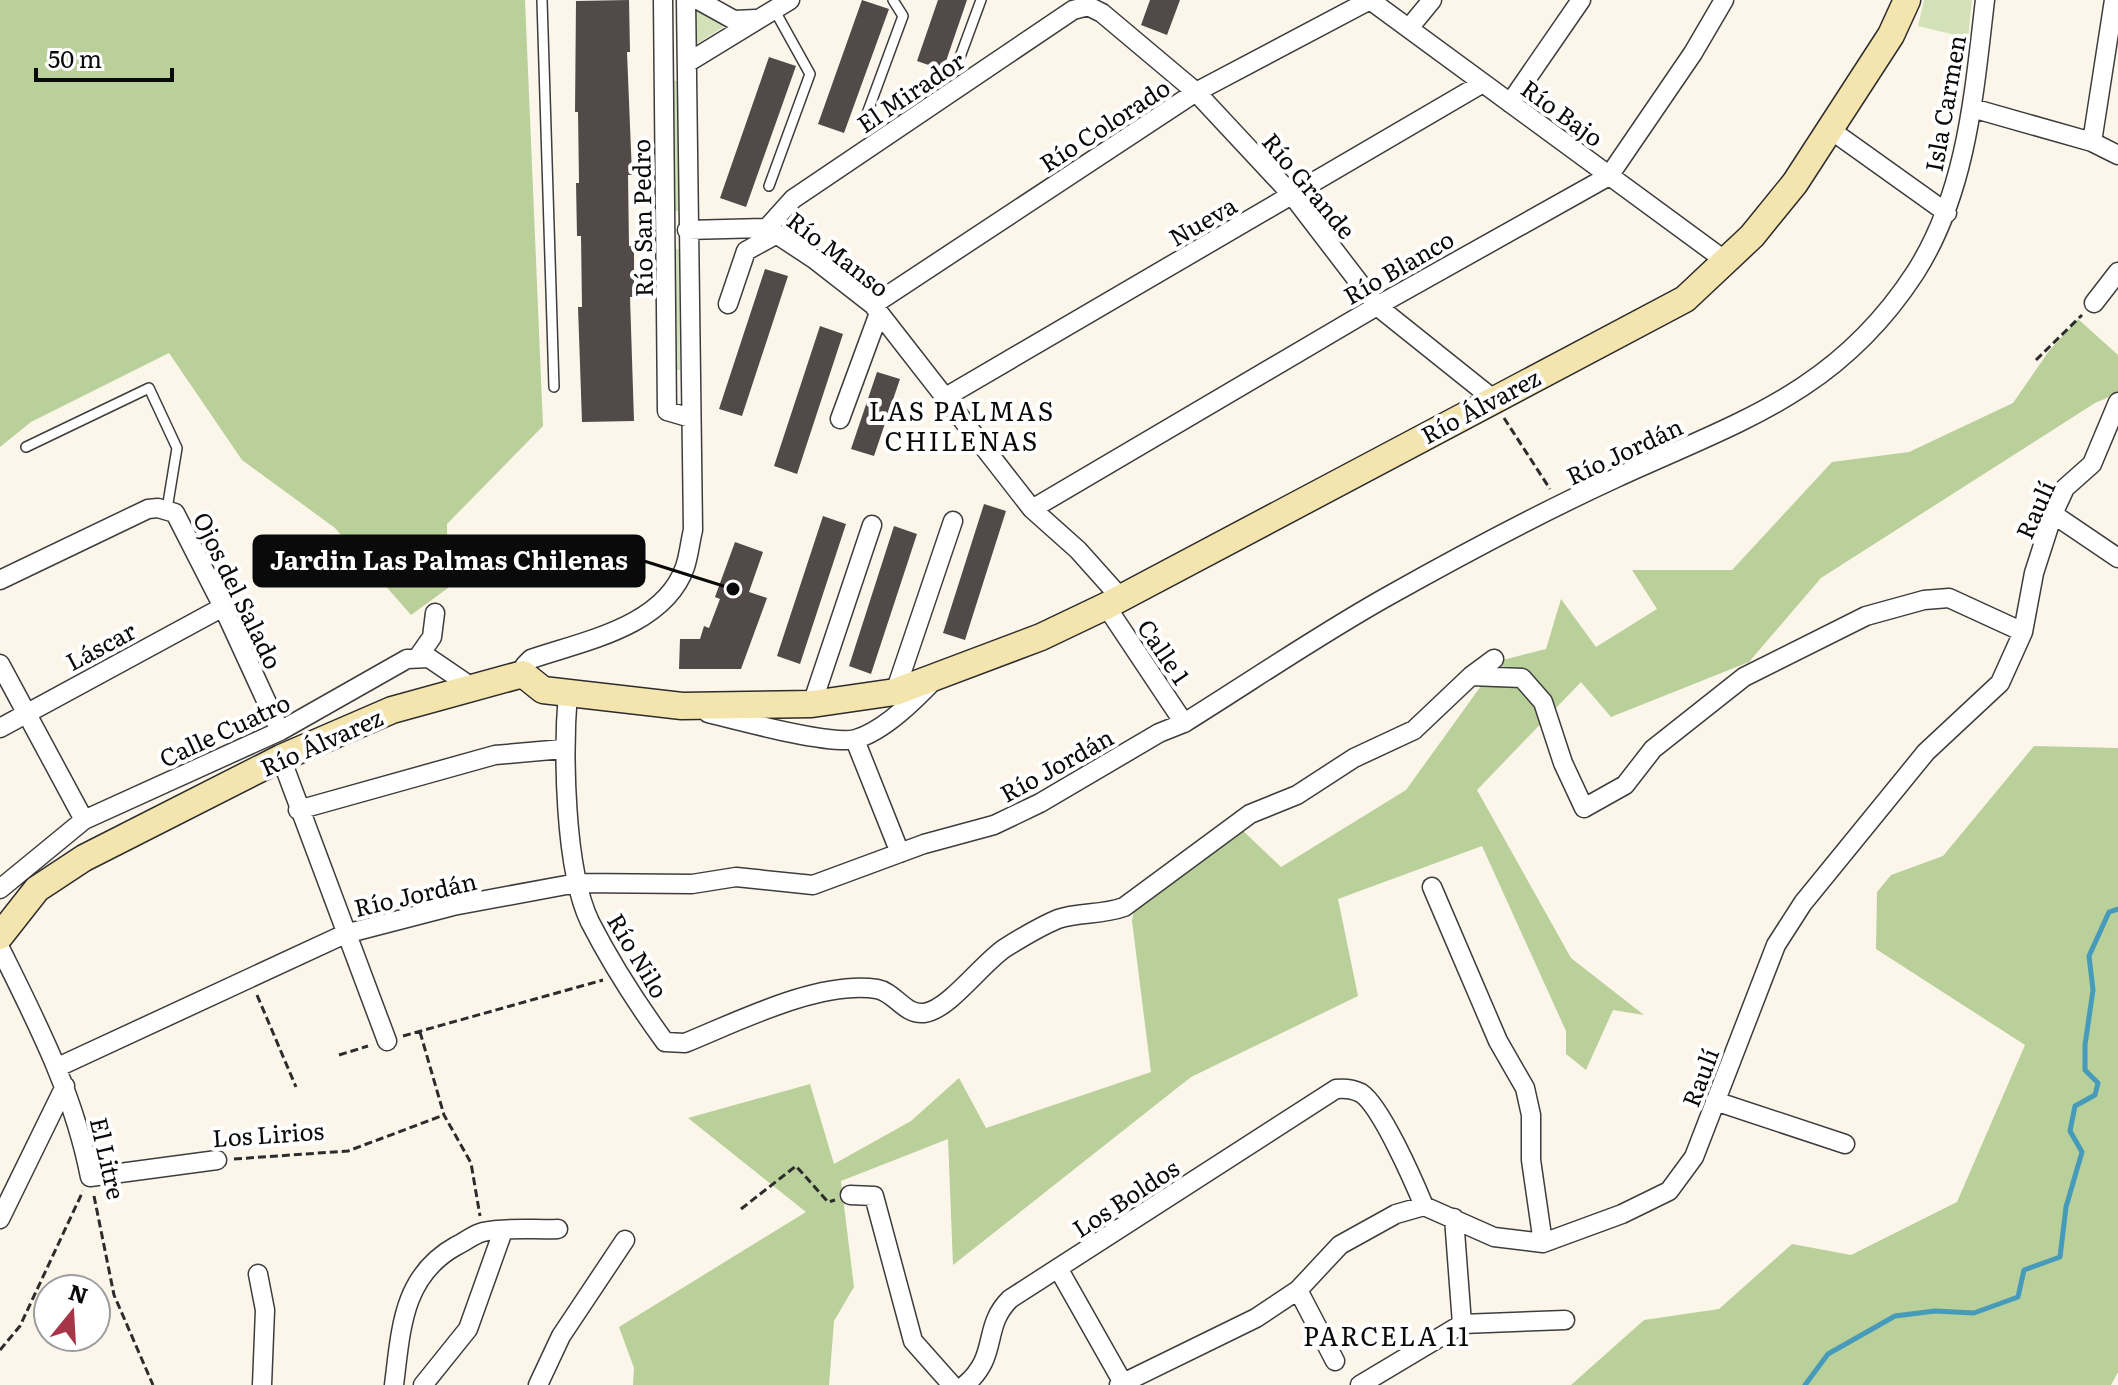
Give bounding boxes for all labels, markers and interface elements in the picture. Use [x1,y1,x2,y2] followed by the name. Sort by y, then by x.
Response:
[36,32,172,82] scale bar
[1915,32,1973,174] street label: Isla Carmen
[48,40,102,75] text: 50 m
[849,42,972,140] street label: El Mirador
[1032,69,1176,179] street label: Río Colorado
[1515,70,1611,154] street label: Río Bajo
[1255,124,1365,246] street label: Río Grande
[622,139,660,297] street label: Río San Pedro
[1162,187,1242,253] street label: Nueva
[781,202,897,304] street label: Río Manso
[1336,220,1460,312] street label: Río Blanco
[1414,359,1546,451] street label: Río Álvarez
[869,390,1055,459] district label: LAS PALMAS CHILENAS
[1560,408,1688,492] street label: Río Jordán
[2006,474,2062,544] street label: Raulí
[186,506,292,674] street label: Ojos del Salado
[254,536,644,586] callout: Jardin Las Palmas Chilenas
[270,539,628,578] text: Jardin Las Palmas Chilenas
[1130,611,1200,691] street label: Calle 1
[59,612,142,678] street label: Láscar
[153,683,295,775] street label: Calle Cuatro
[254,698,388,784] street label: Río Álvarez
[993,718,1119,810] street label: Río Jordán
[350,862,480,924] street label: Río Jordán
[600,906,678,1004] street label: Río Nilo
[1672,1042,1726,1112] street label: Raulí
[211,1112,325,1154] street label: Los Lirios
[83,1113,135,1203] street label: El Litre
[1065,1149,1185,1245] street label: Los Boldos
[32,1273,112,1353] north arrow
[65,1274,93,1311] text: N
[1303,1315,1471,1354] district label: PARCELA 11

